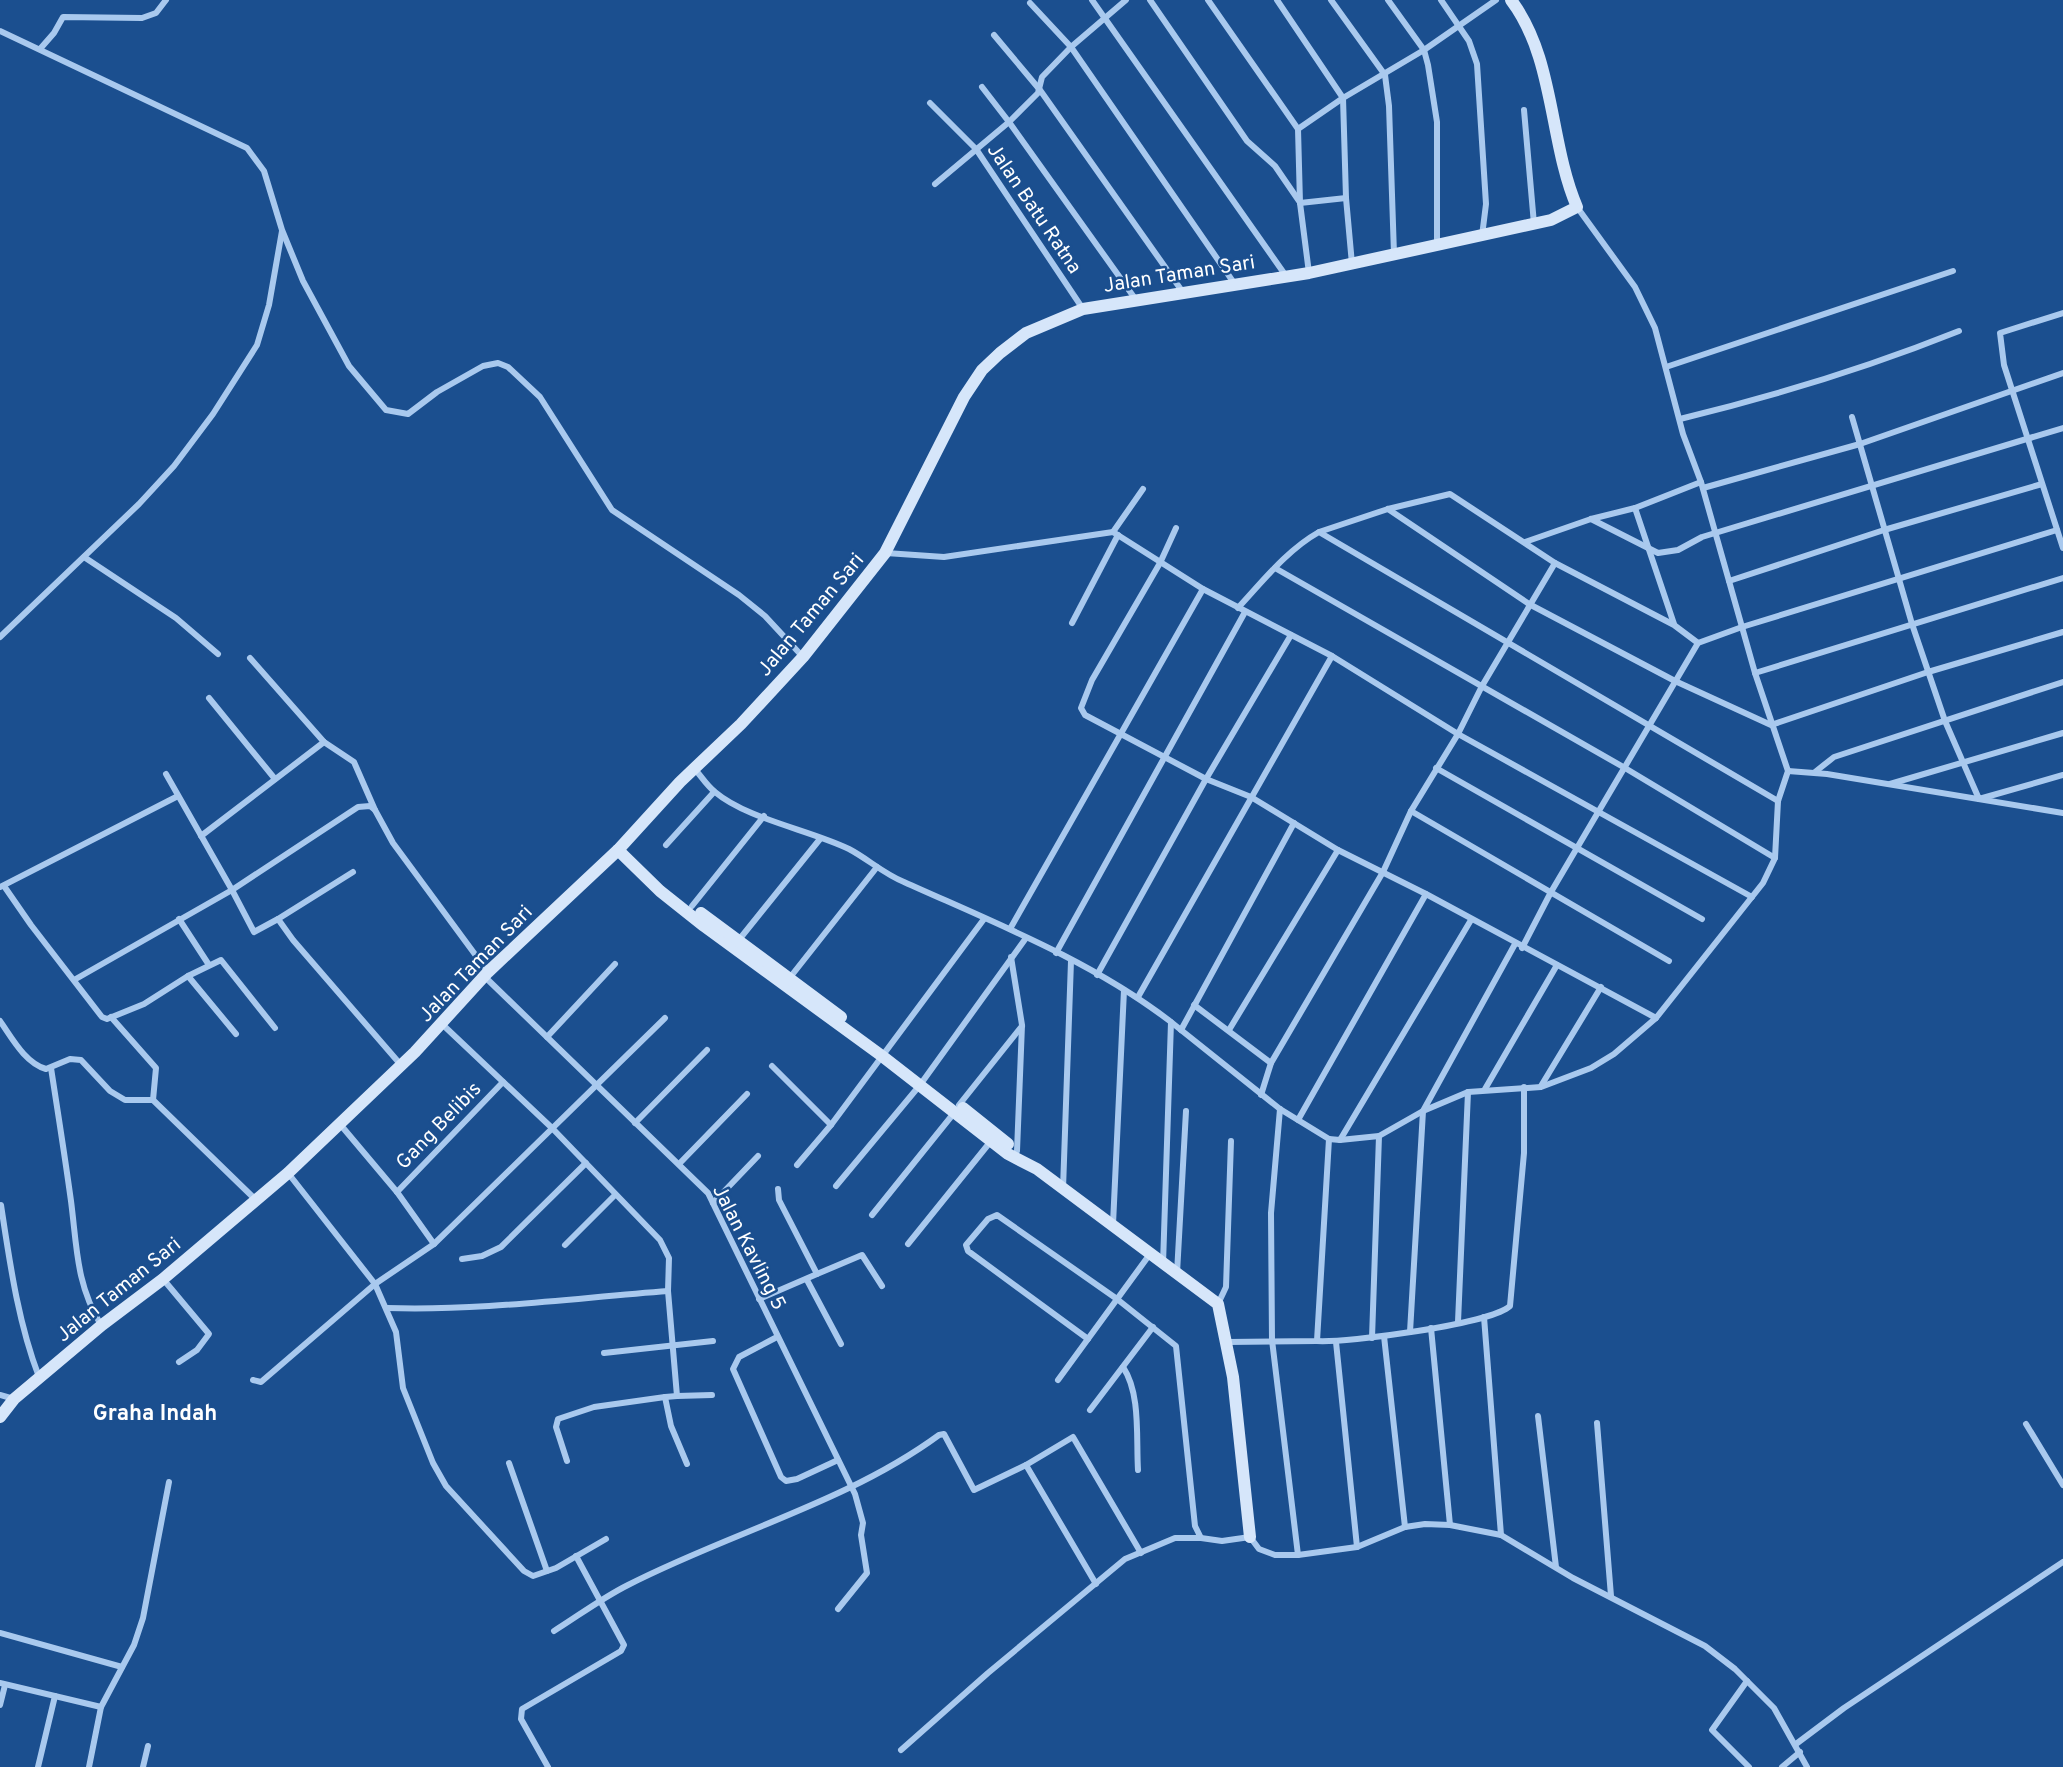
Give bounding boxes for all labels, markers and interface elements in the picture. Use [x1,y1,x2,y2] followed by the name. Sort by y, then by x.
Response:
[980,139,1087,279] street label: Jalan Batu Ratna
[1102,250,1257,300] street label: Jalan Taman Sari
[752,548,871,682] street label: Jalan Taman Sari
[414,900,539,1028] street label: Jalan Taman Sari
[391,1077,488,1176] street label: Gang Belibis
[705,1181,791,1315] street label: Jalan Kavling 5
[52,1232,187,1349] street label: Jalan Taman Sari
[93,1401,217,1428] district label: Graha Indah

